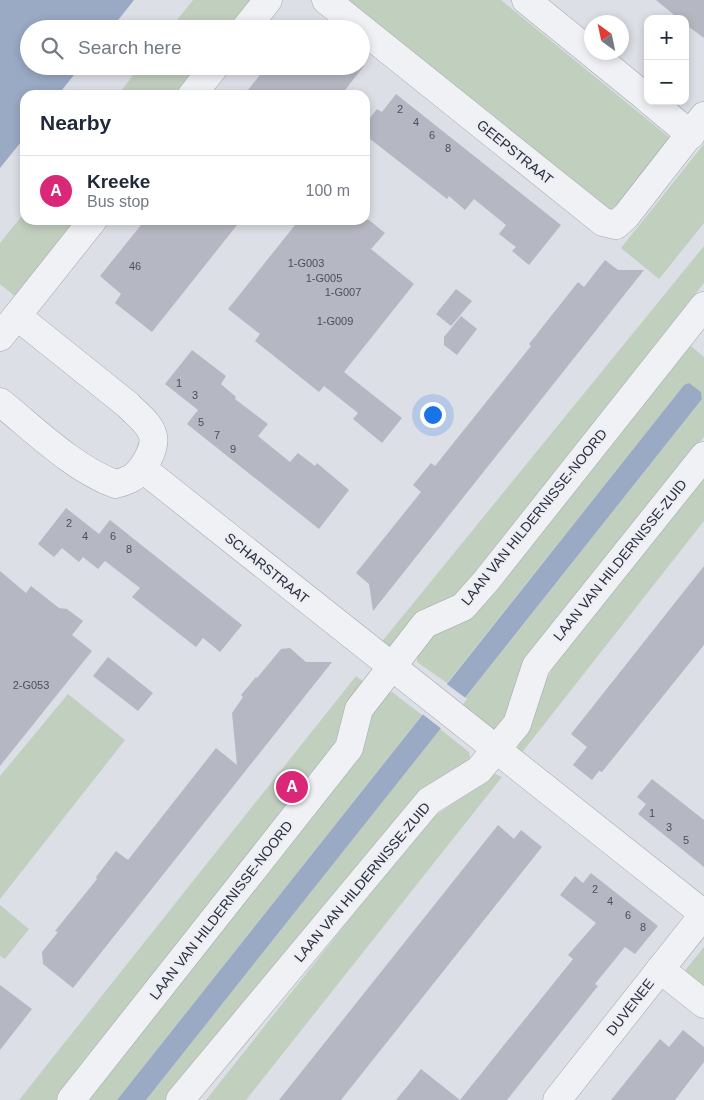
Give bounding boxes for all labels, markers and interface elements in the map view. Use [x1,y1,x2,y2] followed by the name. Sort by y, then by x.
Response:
[584,15,629,60] north arrow
[644,15,689,105] map controls
[644,15,689,60] button: +
[20,20,370,75] search box
[38,34,66,62] icon: search
[78,37,182,58] text: Search here
[644,60,689,105] button: −
[397,103,403,115] house number: 2
[40,111,111,134] text: Nearby
[413,116,419,128] house number: 4
[474,116,557,188] street label: GEEPSTRAAT
[429,129,435,141] house number: 6
[445,142,451,154] house number: 8
[87,171,150,192] text: Kreeke
[50,182,62,199] text: A
[306,182,350,199] text: 100 m
[87,193,149,210] text: Bus stop
[288,257,324,269] house number: 1-G003
[129,260,141,272] house number: 46
[306,272,342,284] house number: 1-G005
[325,286,361,298] house number: 1-G007
[317,315,353,327] house number: 1-G009
[176,377,182,389] house number: 1
[192,389,198,401] house number: 3
[420,402,446,428] your location
[198,416,204,428] house number: 5
[458,426,610,608] street label: LAAN VAN HILDERNISSE-NOORD
[214,429,220,441] house number: 7
[230,443,236,455] house number: 9
[550,476,690,644] street label: LAAN VAN HILDERNISSE-ZUID
[66,517,72,529] house number: 2
[222,529,312,607] street label: SCHARSTRAAT
[82,530,88,542] house number: 4
[110,530,116,542] house number: 6
[126,543,132,555] house number: 8
[13,679,49,691] house number: 2-G053
[276,768,308,806] pin: A
[291,799,433,965] street label: LAAN VAN HILDERNISSE-ZUID
[649,807,655,819] house number: 1
[146,818,296,1002] street label: LAAN VAN HILDERNISSE-NOORD
[666,821,672,833] house number: 3
[683,834,689,846] house number: 5
[592,883,598,895] house number: 2
[607,895,613,907] house number: 4
[625,909,631,921] house number: 6
[640,921,646,933] house number: 8
[603,975,657,1039] street label: DUVENEE

